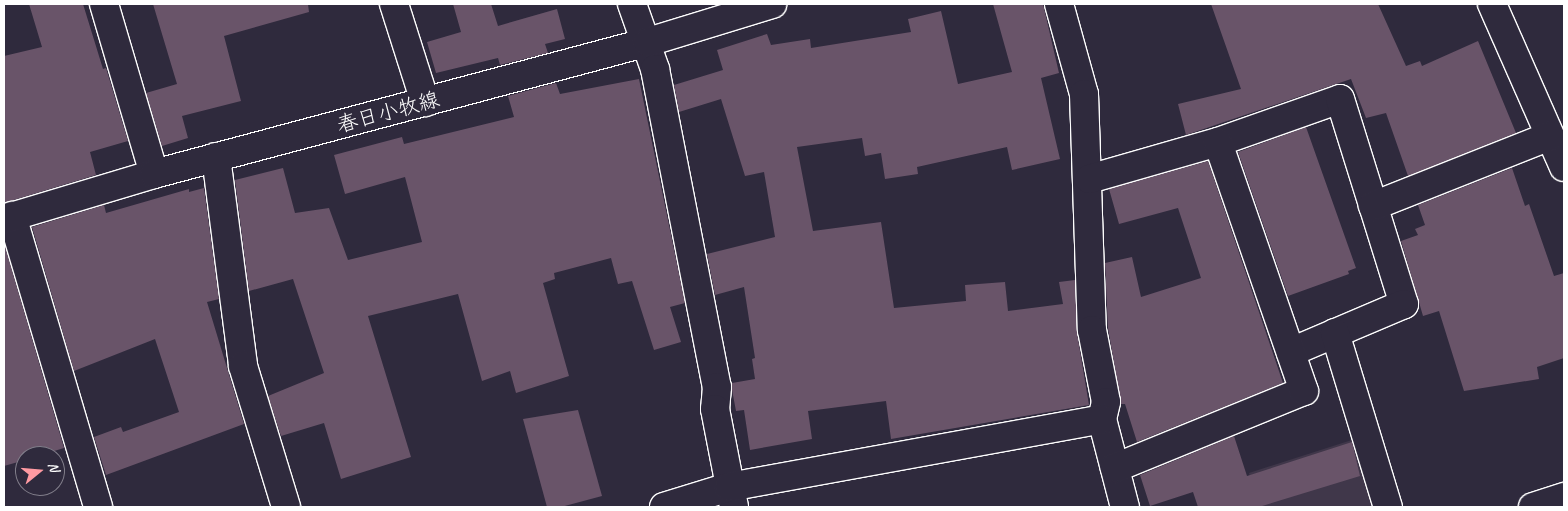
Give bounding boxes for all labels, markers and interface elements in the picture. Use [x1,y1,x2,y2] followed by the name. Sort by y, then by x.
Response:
[334,86,442,138] street label: 春日小牧線
[15,446,65,496] north arrow
[44,460,63,473] text: N

